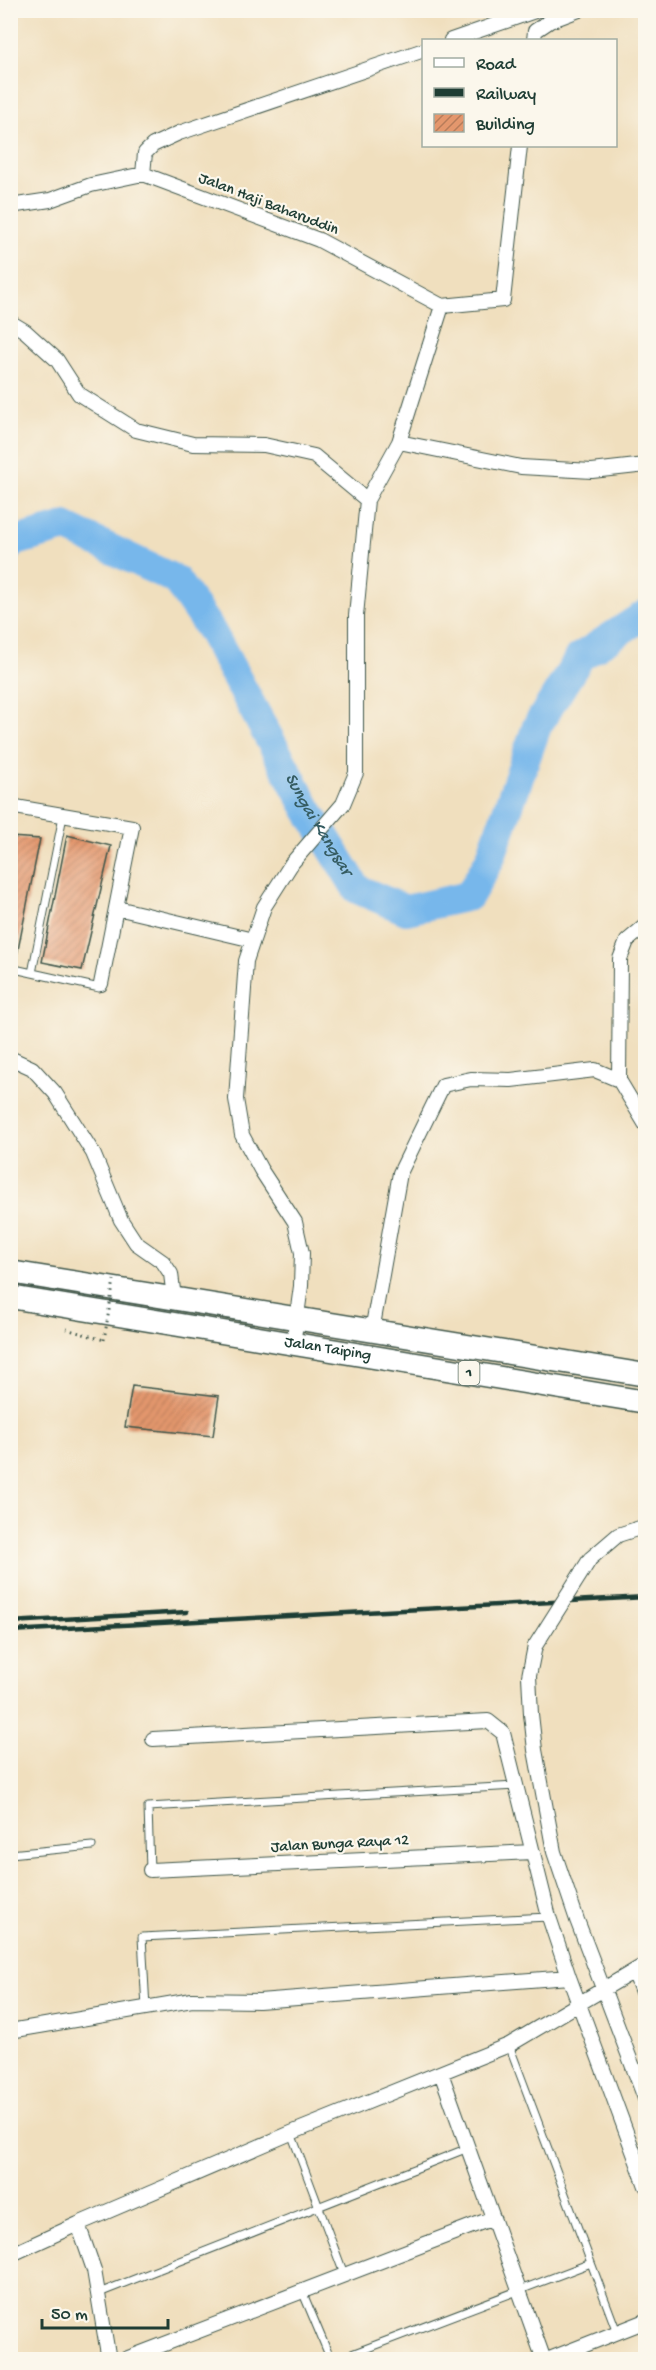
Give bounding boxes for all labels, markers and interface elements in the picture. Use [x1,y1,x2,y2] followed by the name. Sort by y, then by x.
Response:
[422,39,617,147] legend
[476,55,517,76] text: Road
[476,85,536,106] text: Railway
[475,115,535,136] text: Building
[195,169,341,241] street label: Jalan Haji Baharuddin
[280,770,359,883] water label: Sungai Kangsar
[283,1333,373,1366] street label: Jalan Taiping
[458,1361,480,1385] road number: 1
[270,1832,410,1858] street label: Jalan Bunga Raya 12
[42,2292,168,2330] scale bar
[51,2305,88,2326] text: 50 m

